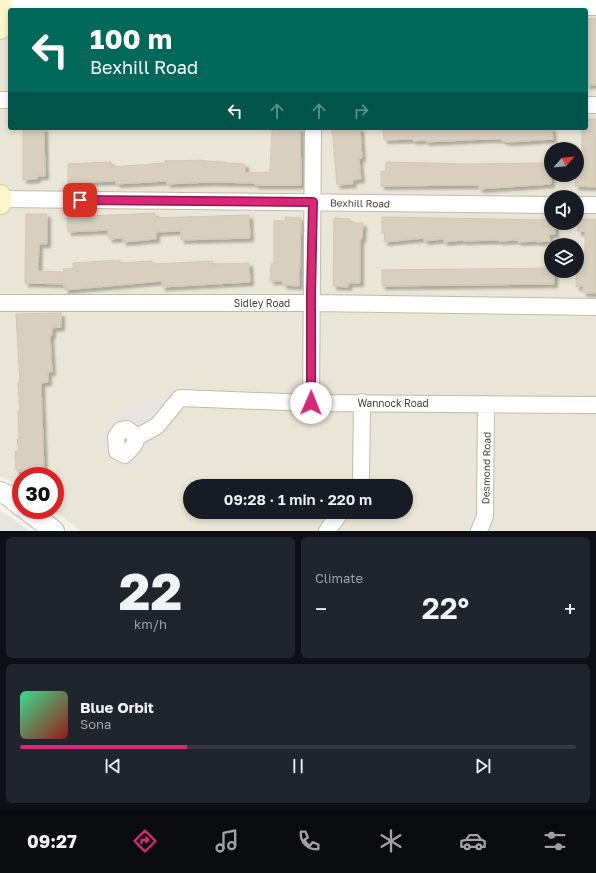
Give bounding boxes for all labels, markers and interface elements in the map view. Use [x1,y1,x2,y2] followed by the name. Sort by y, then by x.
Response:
[90,22,172,55] text: 100 m
[24,24,76,76] icon: left
[90,56,198,78] text: Bexhill Road
[224,100,246,122] icon: left
[266,100,288,122] icon: ahead
[308,100,330,122] icon: ahead
[350,100,372,122] icon: right
[544,142,584,182] north arrow
[544,142,584,278] map controls
[63,183,97,217] pin
[69,189,91,211] icon: arrive
[544,190,584,230] button: sound
[330,196,390,210] street label: Bexhill Road
[544,238,584,278] button: layers
[234,297,290,309] street label: Sidley Road
[290,382,332,424] position arrow
[357,397,429,409] street label: Wannock Road
[479,432,493,504] street label: Desmond Road
[12,467,64,519] speed limit sign: 30
[224,490,372,508] text: 09:28 · 1 min · 220 m
[119,559,182,621] text: 22
[315,570,363,586] text: Climate
[422,590,469,626] text: 22°
[315,595,327,622] text: −
[564,595,576,622] text: +
[134,616,167,632] text: km/h
[80,698,154,716] text: Blue Orbit
[80,716,111,732] text: Sona
[102,755,124,777] icon: previous
[287,755,309,777] icon: pause
[472,755,494,777] icon: next
[131,827,159,855] icon: directions
[213,827,241,855] icon: music
[295,827,323,855] icon: phone
[377,827,405,855] icon: climate
[459,827,487,855] icon: car
[541,827,569,855] icon: filters
[27,830,77,852] text: 09:27

